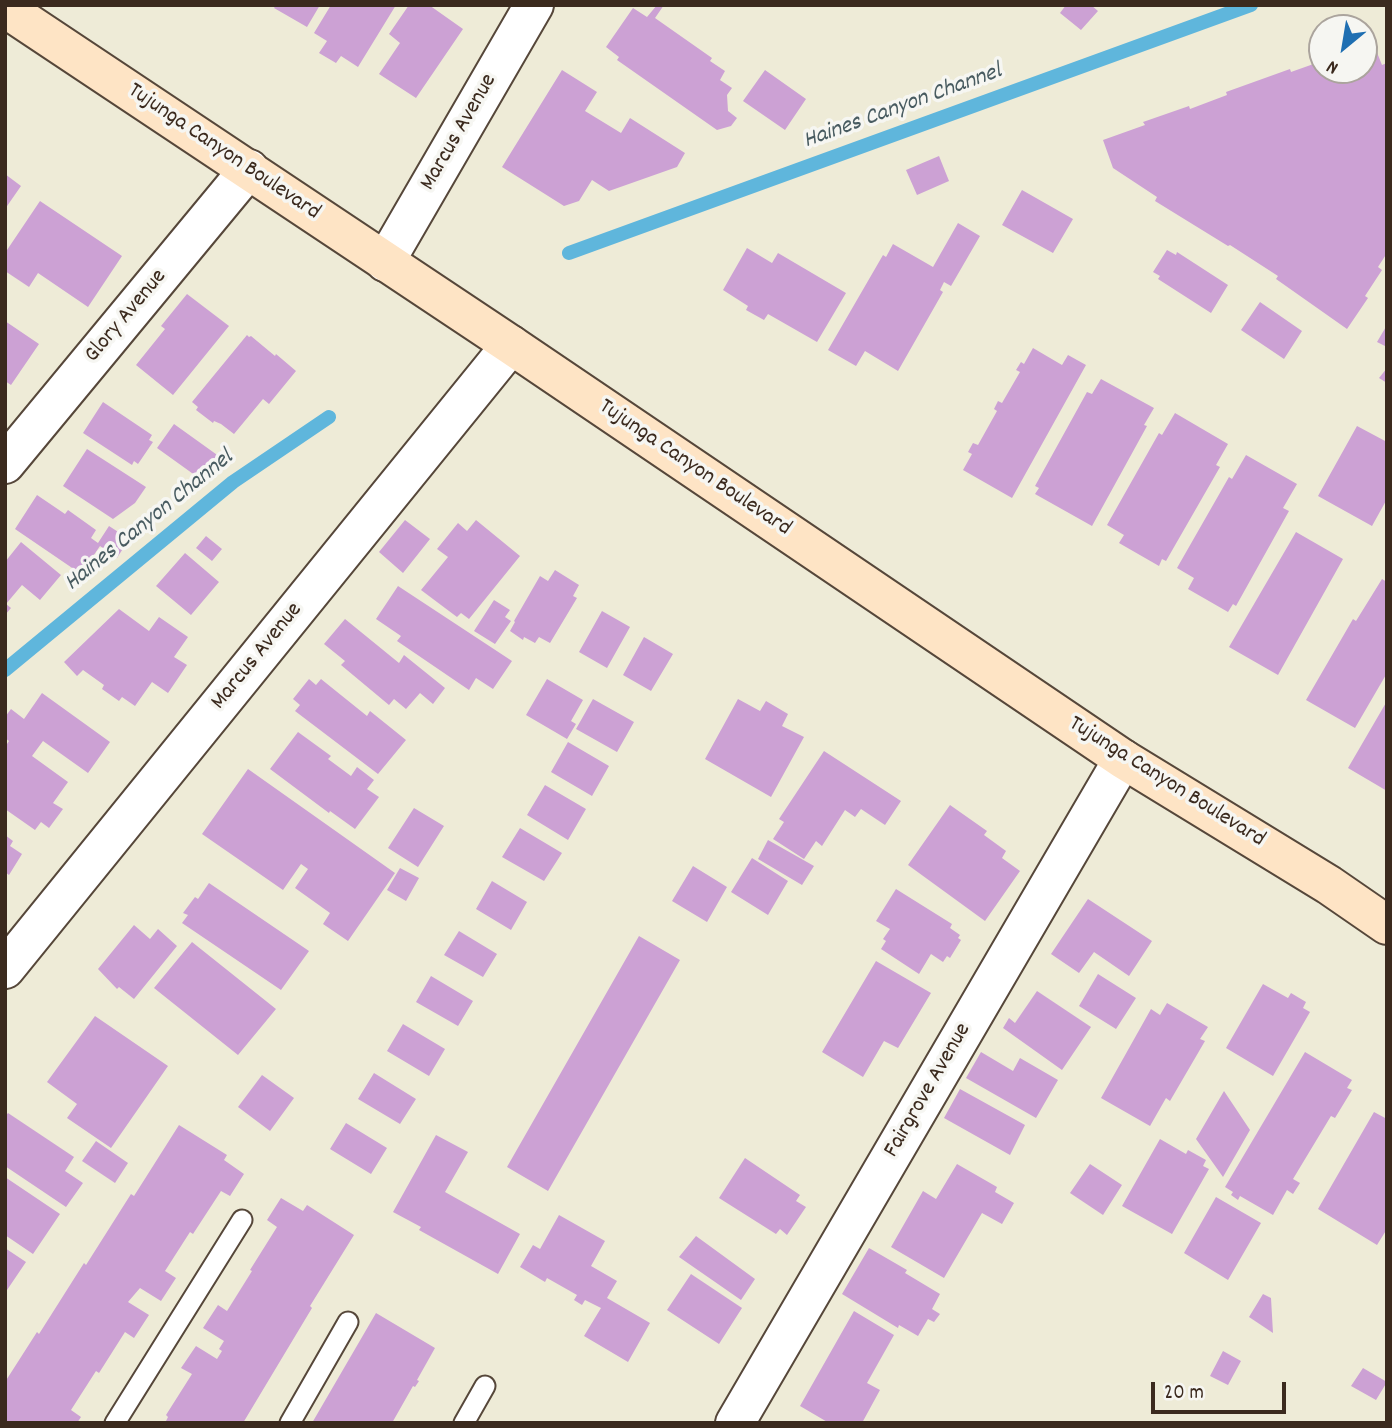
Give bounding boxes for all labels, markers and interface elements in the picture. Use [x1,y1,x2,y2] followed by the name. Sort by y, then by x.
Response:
[1308,14,1378,84] north arrow
[1322,52,1344,80] text: N
[800,59,1006,157] water label: Haines Canyon Channel
[416,70,504,196] street label: Marcus Avenue
[121,78,325,228] street label: Tujunga Canyon Boulevard
[80,265,174,369] street label: Glory Avenue
[592,394,796,544] street label: Tujunga Canyon Boulevard
[60,445,240,599] water label: Haines Canyon Channel
[206,598,310,716] street label: Marcus Avenue
[1063,711,1269,855] street label: Tujunga Canyon Boulevard
[879,1019,979,1163] street label: Fairgrove Avenue
[1154,1368,1289,1412] scale bar
[1164,1379,1204,1409] text: 20 m

